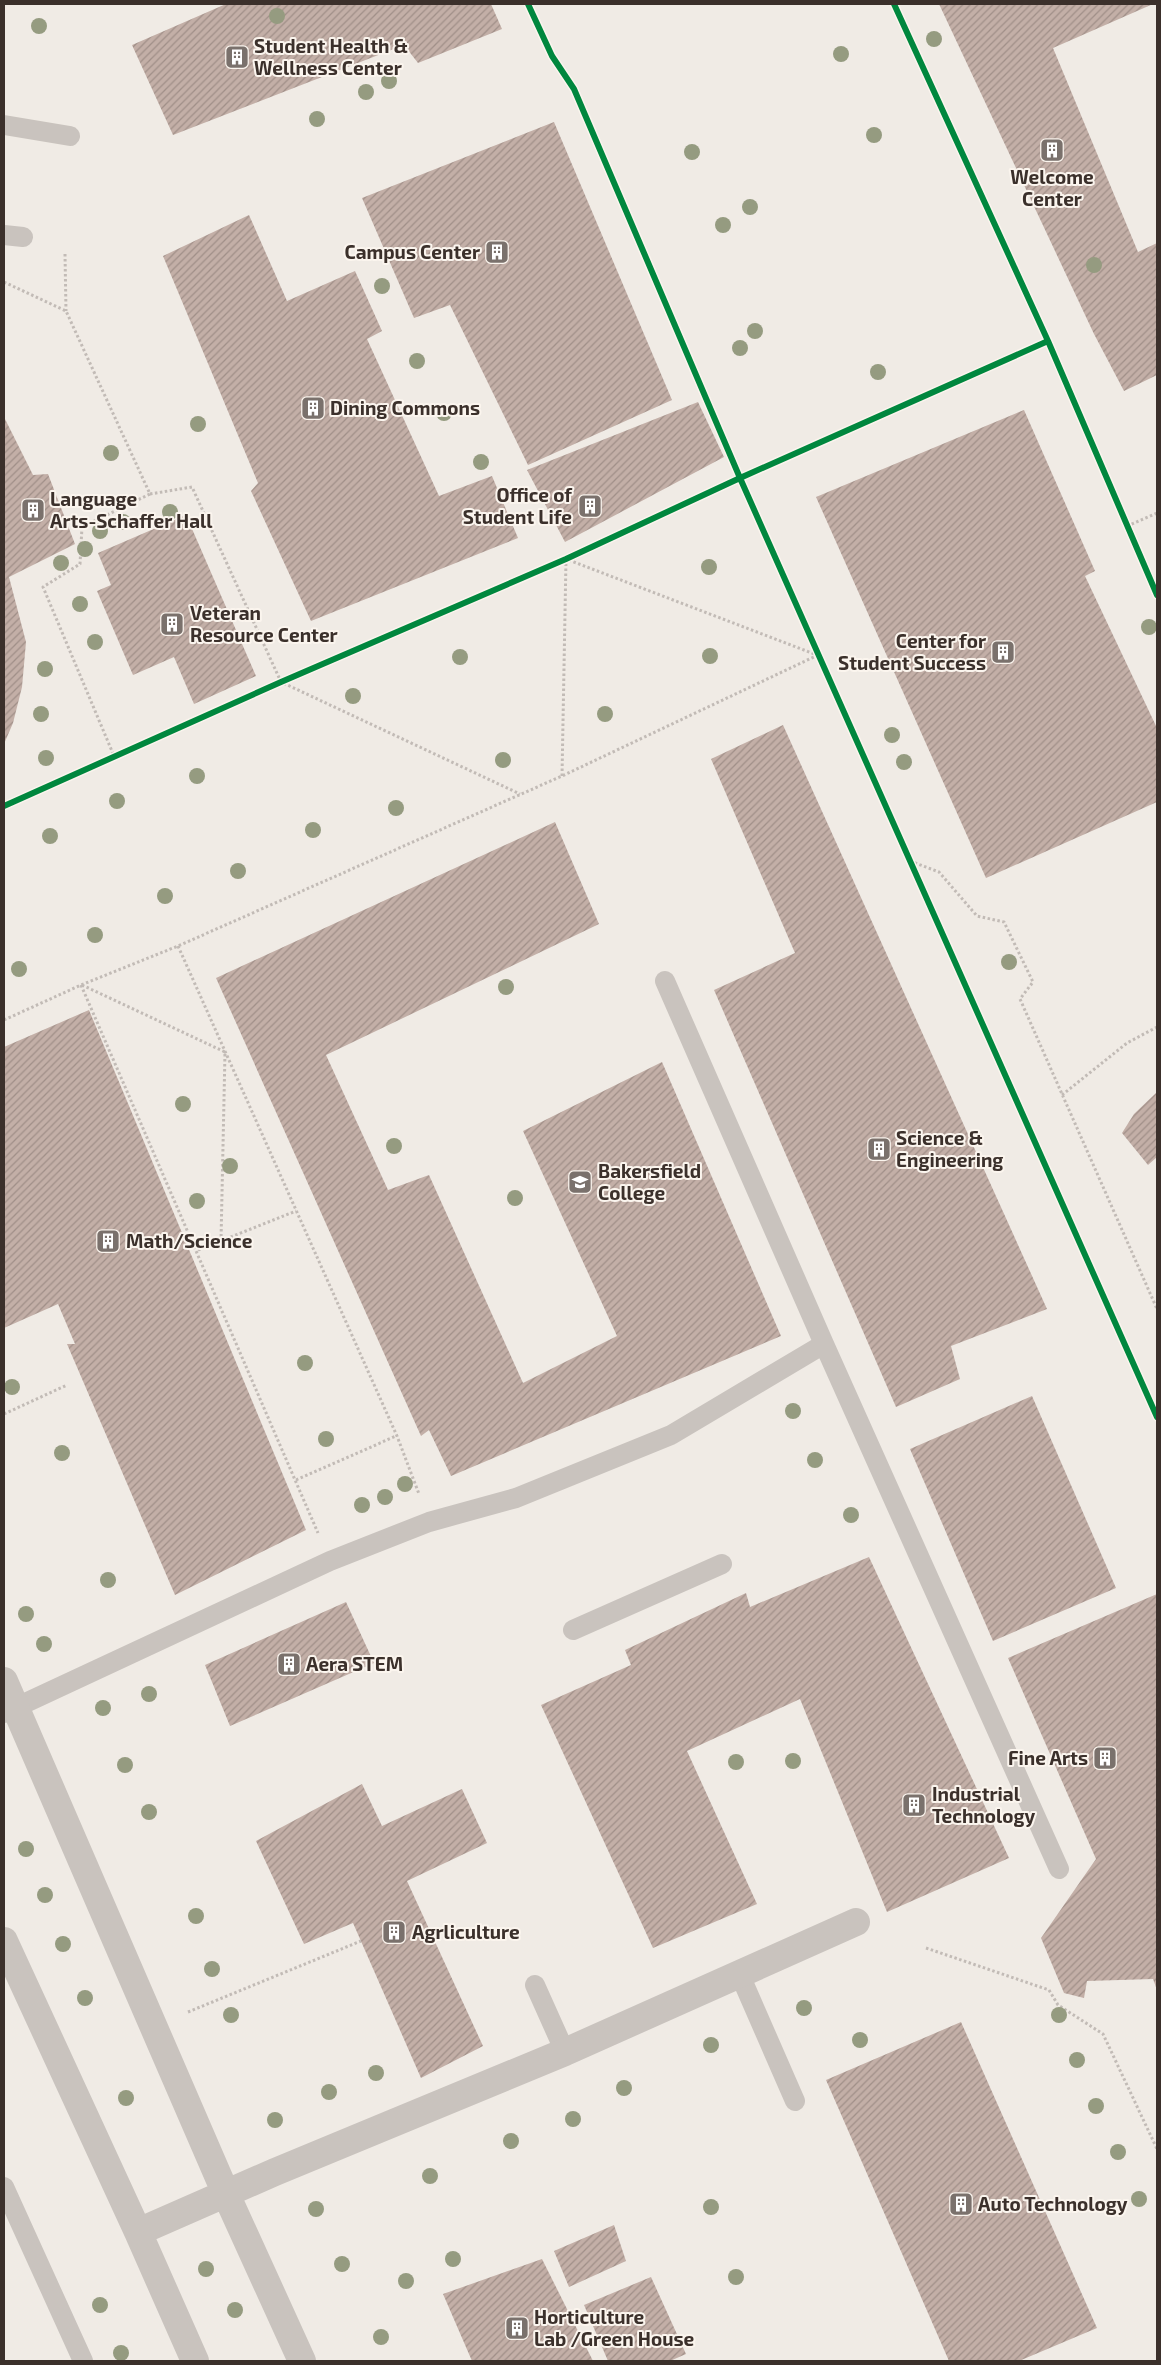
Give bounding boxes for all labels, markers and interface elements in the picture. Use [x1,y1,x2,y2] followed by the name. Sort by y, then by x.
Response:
[254,34,408,79] place label: Student Health & Wellness Center
[224,44,250,70] building icon: Student Health & Wellness Center
[1039,137,1065,163] building icon: Welcome Center
[1010,165,1094,210] place label: Welcome Center
[484,239,510,265] building icon: Campus Center
[344,240,480,263] place label: Campus Center
[300,395,326,421] building icon: Dining Commons
[330,396,480,419] place label: Dining Commons
[463,483,573,528] place label: Office of Student Life
[50,487,213,532] place label: Language Arts-Schaffer Hall
[577,493,603,519] building icon: Office of Student Life
[20,497,46,523] building icon: Language Arts-Schaffer Hall
[190,601,338,646] place label: Veteran Resource Center
[159,611,185,637] building icon: Veteran Resource Center
[838,629,986,674] place label: Center for Student Success
[990,639,1016,665] building icon: Center for Student Success
[896,1126,1003,1171] place label: Science & Engineering
[866,1136,892,1162] building icon: Science & Engineering
[598,1159,701,1204] place label: Bakersfield College
[567,1169,593,1195] school or university icon: Bakersfield College
[95,1228,121,1254] building icon: Math/Science
[126,1229,253,1252] place label: Math/Science
[276,1651,302,1677] building icon: Aera STEM
[306,1652,403,1675] place label: Aera STEM
[1092,1745,1118,1771] building icon: Fine Arts
[1008,1746,1088,1769] place label: Fine Arts
[932,1782,1035,1828] place label: Industrial Technology
[901,1792,927,1818] building icon: Industrial Technology
[381,1919,407,1945] building icon: Agrliculture
[412,1920,520,1943] place label: Agrliculture
[948,2191,974,2217] building icon: Auto Technology
[978,2192,1128,2216] place label: Auto Technology
[534,2305,695,2350] place label: Horticulture Lab /Green House
[504,2315,530,2341] building icon: Horticulture Lab /Green House

